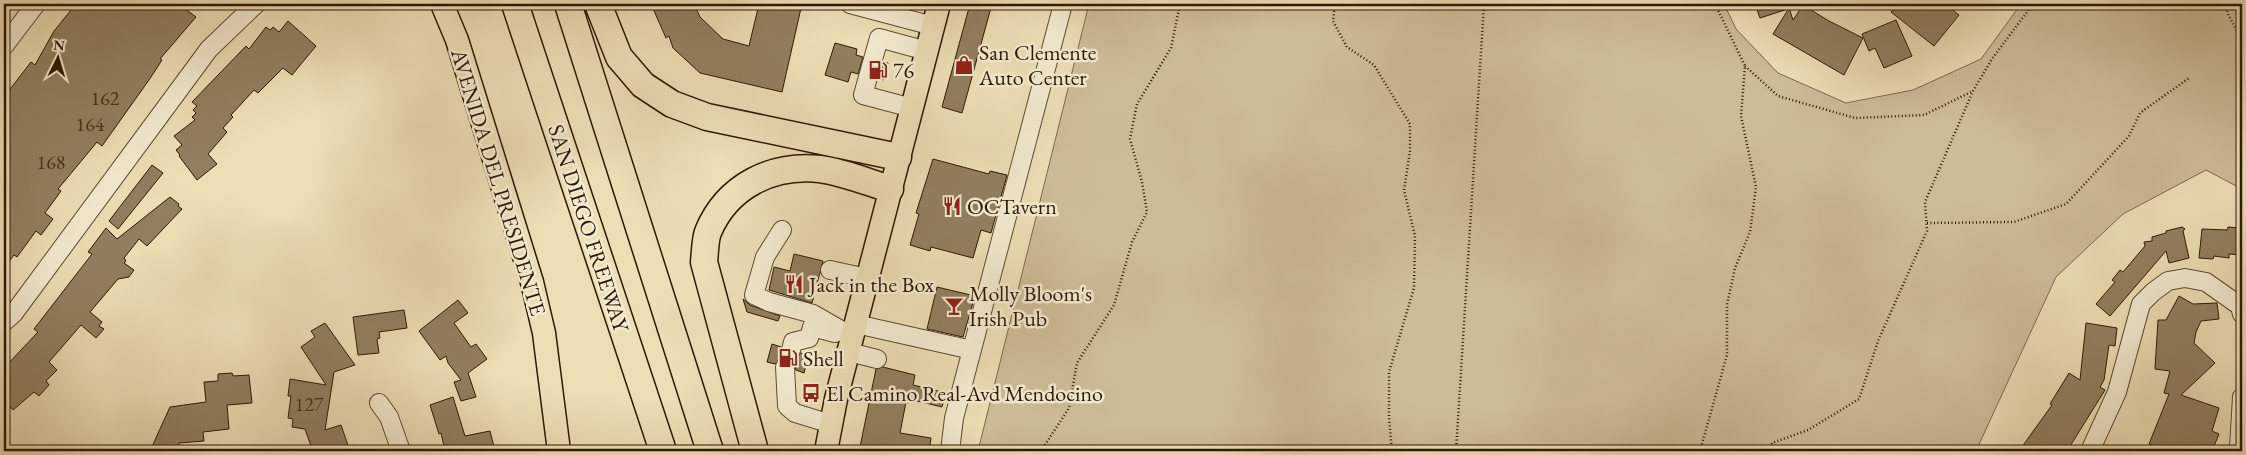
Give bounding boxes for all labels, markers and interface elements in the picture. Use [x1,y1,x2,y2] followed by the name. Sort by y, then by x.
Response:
[32,32,82,82] north arrow
[53,36,66,55] text: N
[978,38,1097,92] place label: San Clemente Auto Center
[444,44,553,319] street label: AVENIDA DEL PRESIDENTE
[953,54,975,76] shop icon: San Clemente Auto Center
[893,56,915,85] place label: 76
[867,59,889,81] fuel station icon: 76
[91,85,120,111] house number: 162
[76,111,105,137] house number: 164
[541,121,636,337] street label: SAN DIEGO FREEWAY
[37,149,65,175] house number: 168
[967,192,1057,221] place label: OCTavern
[941,195,963,217] restaurant icon: OCTavern
[807,270,935,299] place label: Jack in the Box
[783,273,805,295] restaurant icon: Jack in the Box
[969,279,1092,333] place label: Molly Bloom's Irish Pub
[943,295,965,317] bar icon: Molly Bloom's Irish Pub
[803,344,844,373] place label: Shell
[777,347,799,369] fuel station icon: Shell
[826,379,1103,408] place label: El Camino Real-Avd Mendocino
[800,382,822,404] bus stop icon: El Camino Real-Avd Mendocino
[295,391,324,417] house number: 127

